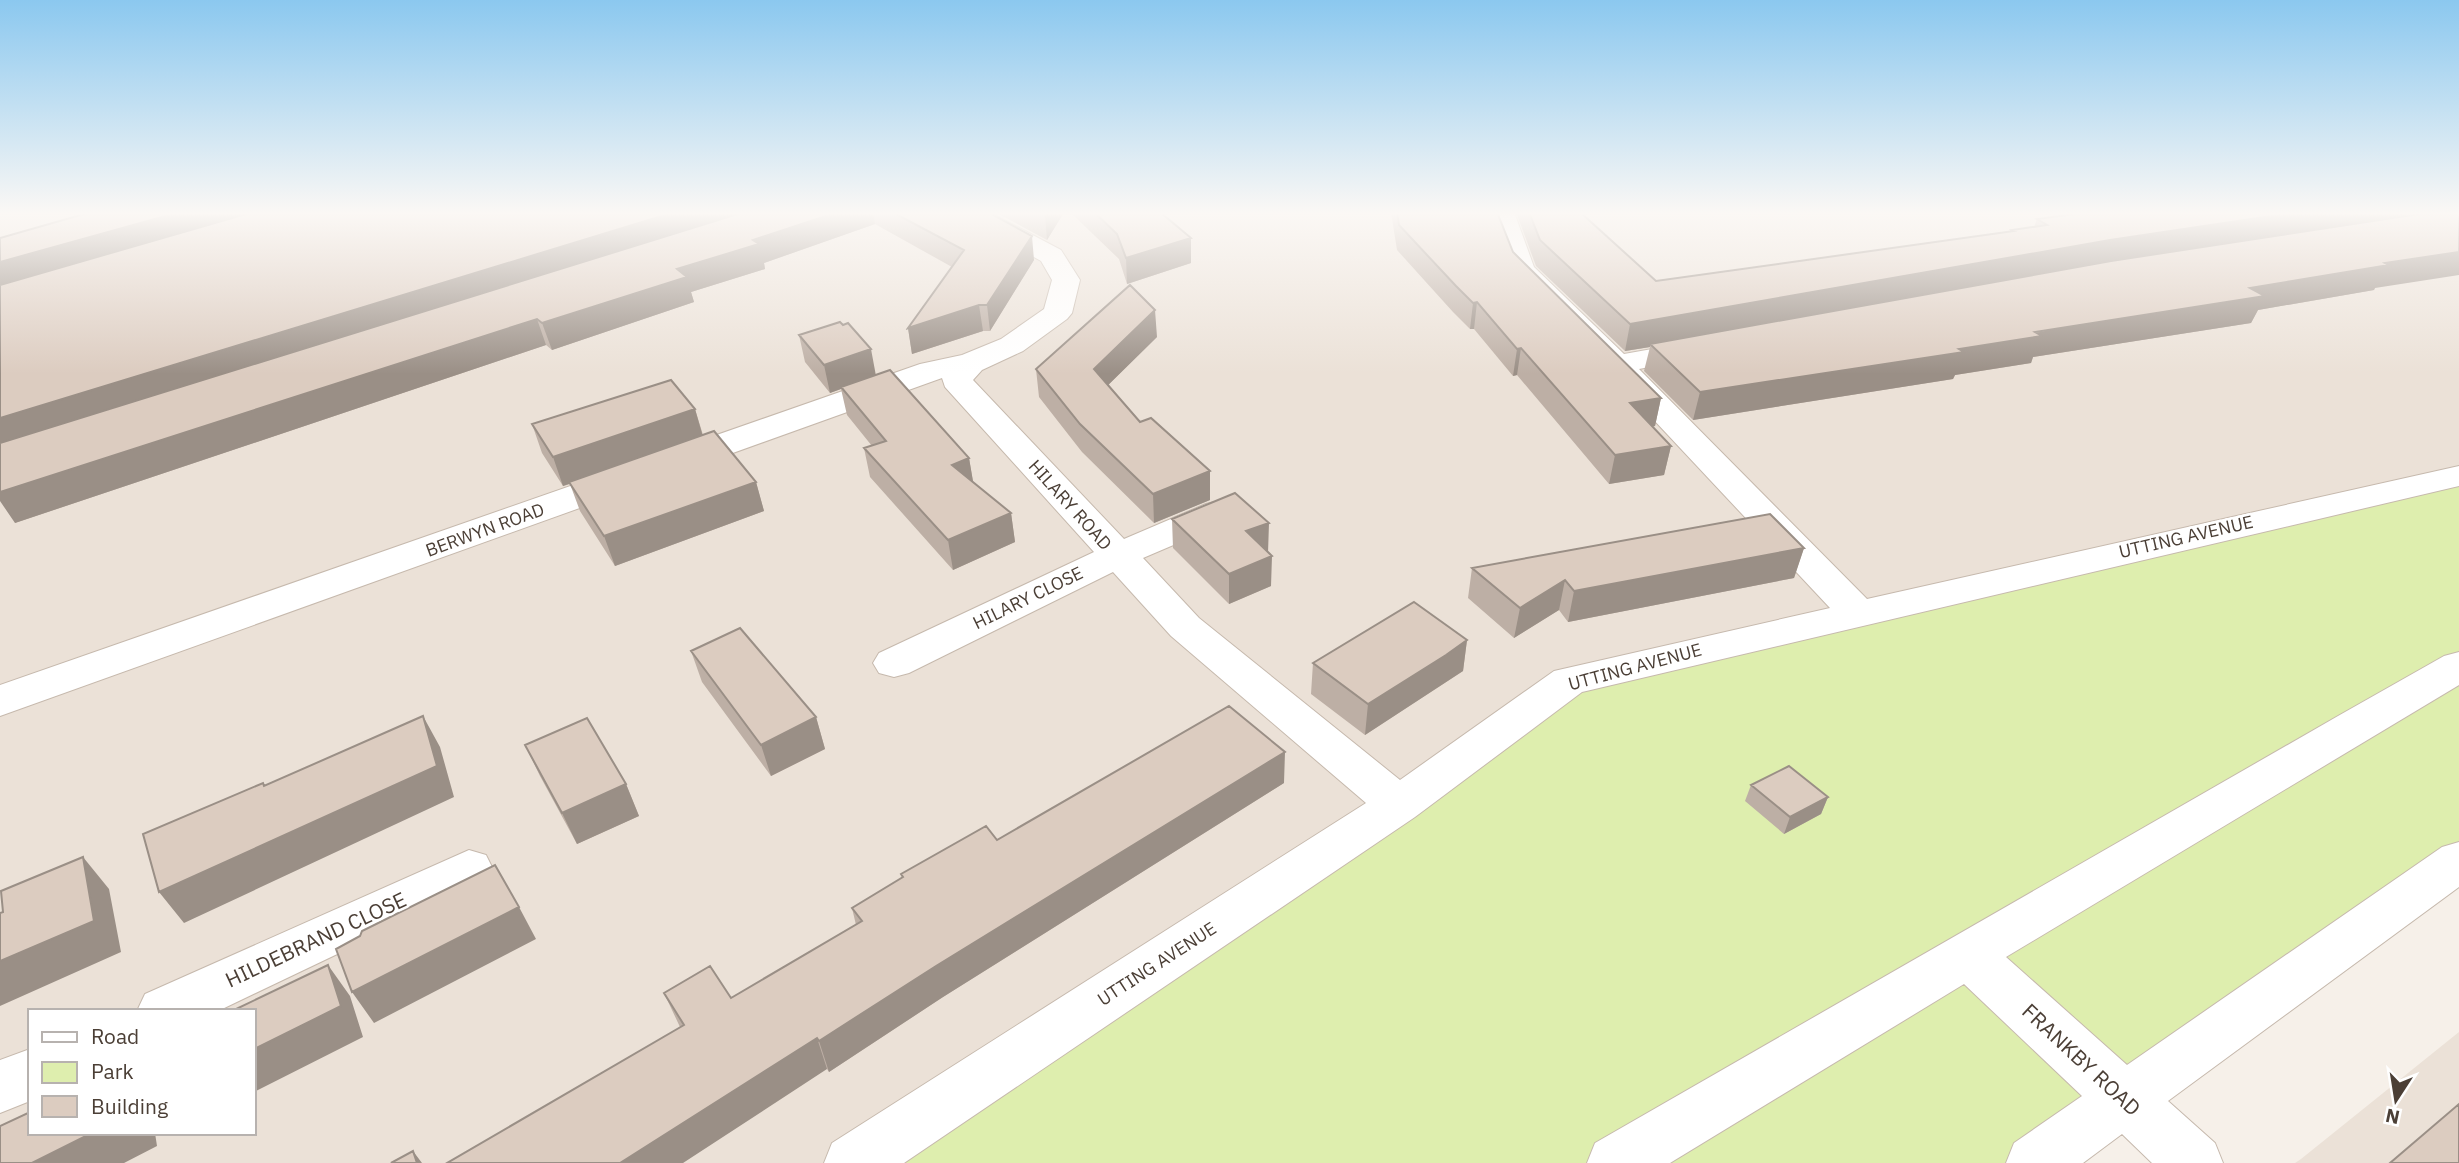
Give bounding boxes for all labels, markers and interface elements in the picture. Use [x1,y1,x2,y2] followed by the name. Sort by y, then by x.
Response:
[1024,455,1117,555] street label: HILARY ROAD
[422,497,547,562] street label: BERWYN ROAD
[2116,510,2255,563] street label: UTTING AVENUE
[969,561,1087,634] street label: HILARY CLOSE
[1566,638,1704,695] street label: UTTING AVENUE
[220,885,411,993] street label: HILDEBRAND CLOSE
[1093,917,1221,1011] street label: UTTING AVENUE
[2016,997,2147,1122] street label: FRANKBY ROAD
[28,1009,256,1135] legend
[91,1022,139,1050] text: Road
[91,1057,134,1085] text: Park
[2361,1065,2431,1135] north arrow
[91,1092,168,1120] text: Building
[2383,1103,2402,1130] text: N

